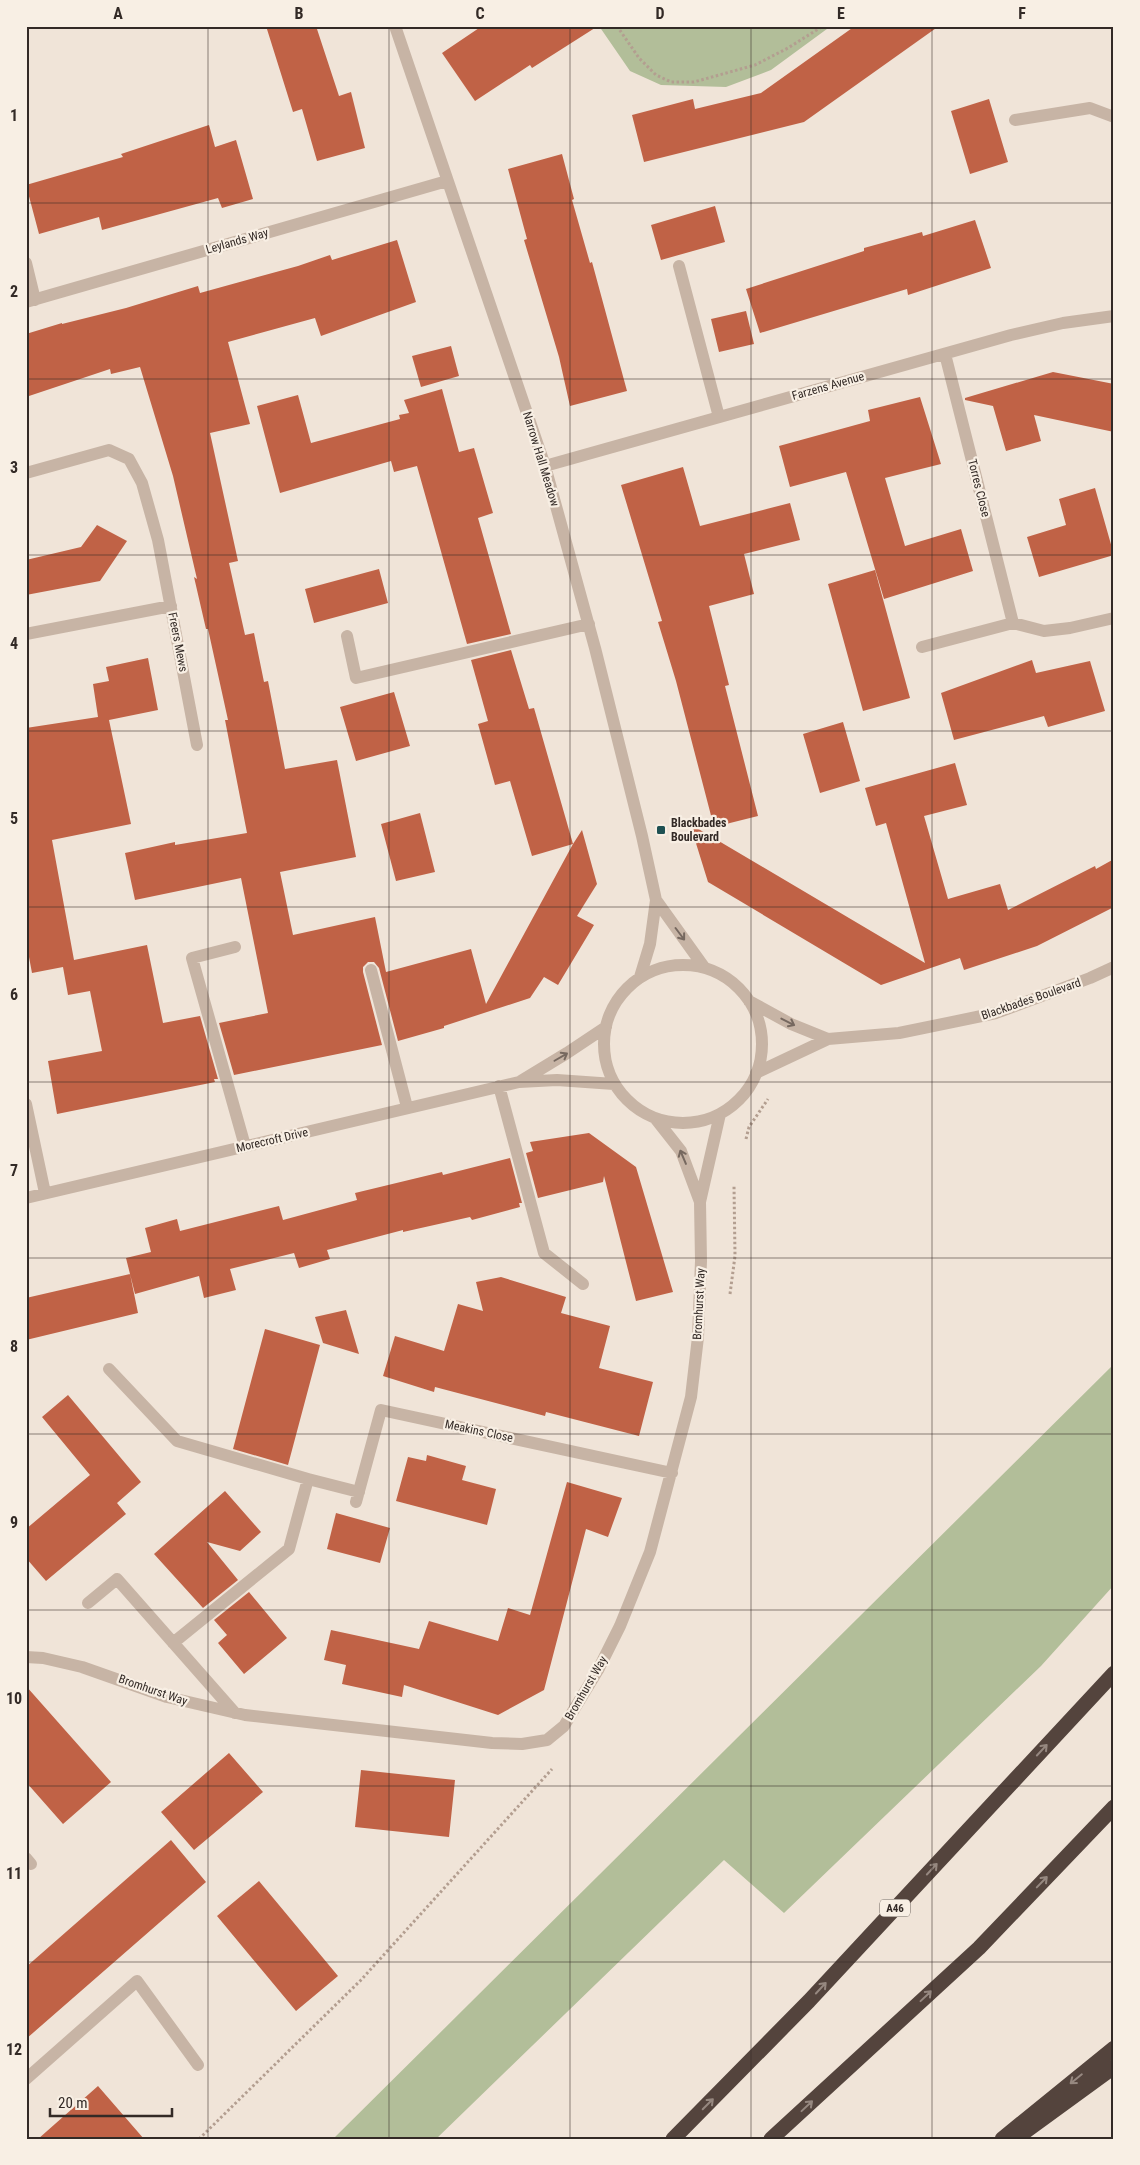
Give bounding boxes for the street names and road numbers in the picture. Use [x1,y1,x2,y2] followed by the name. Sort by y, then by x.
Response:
[204,225,270,257] street label: Leylands Way
[790,369,866,403] street label: Farzens Avenue
[520,410,562,508] street label: Narrow Hall Meadow
[965,457,993,519] street label: Torres Close
[165,611,191,673] street label: Freers Mews
[979,975,1083,1023] street label: Blackbades Boulevard
[235,1125,310,1155] street label: Morecroft Drive
[690,1268,708,1340] street label: Bromhurst Way
[444,1417,515,1445] street label: Meakins Close
[562,1653,610,1723] street label: Bromhurst Way
[117,1672,189,1708] street label: Bromhurst Way
[880,1900,910,1916] road number: A46

